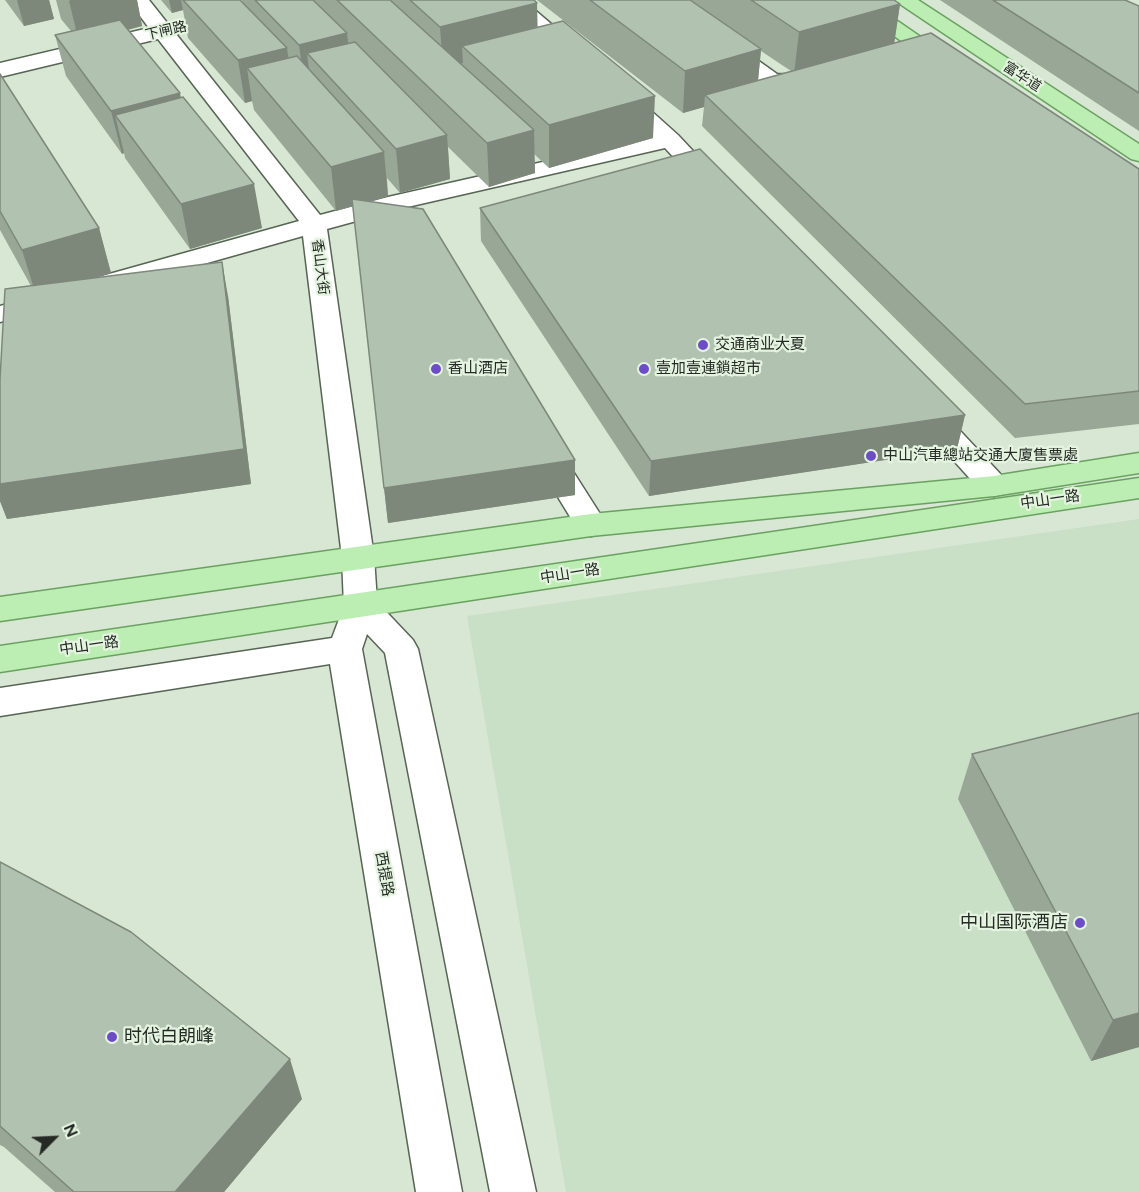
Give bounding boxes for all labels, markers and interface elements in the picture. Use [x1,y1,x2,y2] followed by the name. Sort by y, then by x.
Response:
[144,18,188,44] street label: 下闸路
[1000,59,1044,95] street label: 富华道
[308,238,332,296] street label: 香山大街
[715,336,805,354] place label: 交通商业大夏
[696,338,710,352] marker: 交通商业大夏
[448,360,508,378] place label: 香山酒店
[656,360,761,378] place label: 壹加壹連鎖超市
[429,362,443,376] marker: 香山酒店
[637,362,651,376] marker: 壹加壹連鎖超市
[883,447,1078,465] place label: 中山汽車總站交通大廈售票處
[864,449,878,463] marker: 中山汽車總站交通大廈售票處
[1019,487,1081,513] street label: 中山一路
[539,560,601,588] street label: 中山一路
[58,633,120,659] street label: 中山一路
[371,850,397,898] street label: 西提路
[960,912,1068,934] place label: 中山国际酒店
[1073,916,1087,930] marker: 中山国际酒店
[124,1026,214,1048] place label: 时代白朗峰
[105,1030,119,1044] marker: 时代白朗峰
[24,1108,84,1168] north arrow
[60,1121,82,1140] text: N

